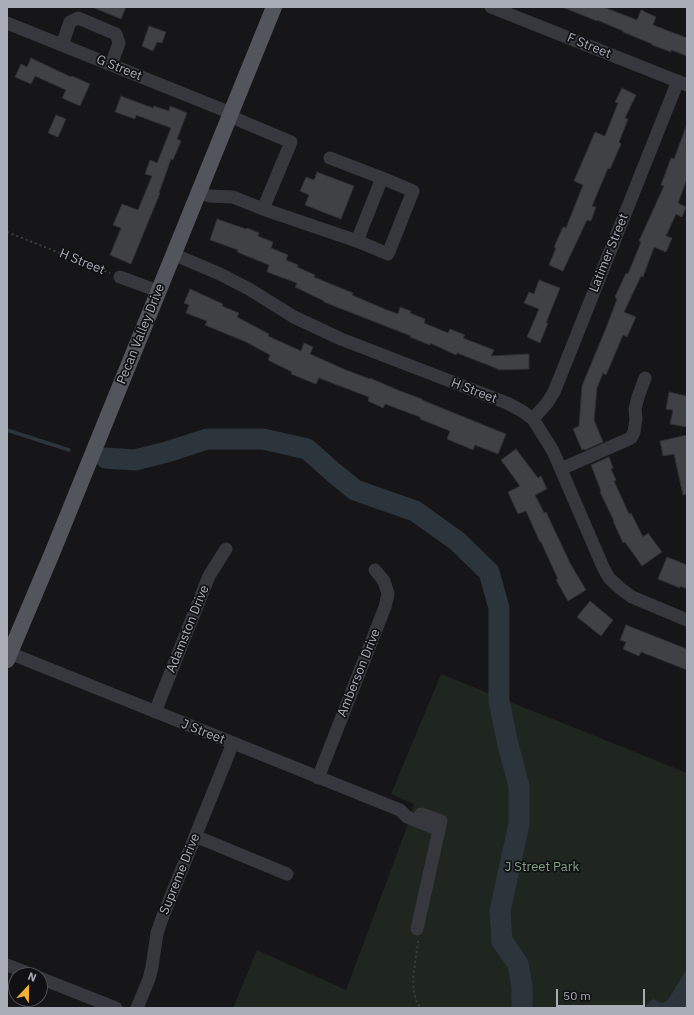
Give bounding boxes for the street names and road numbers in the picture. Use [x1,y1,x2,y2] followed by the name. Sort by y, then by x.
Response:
[565,30,613,62] street label: F Street
[94,52,144,84] street label: G Street
[586,211,632,295] street label: Latimer Street
[57,246,107,278] street label: H Street
[114,281,168,387] street label: Pecan Valley Drive
[449,375,499,407] street label: H Street
[163,583,213,675] street label: Adamston Drive
[334,627,384,719] street label: Amberson Drive
[179,716,227,748] street label: J Street
[157,831,203,917] street label: Supreme Drive

